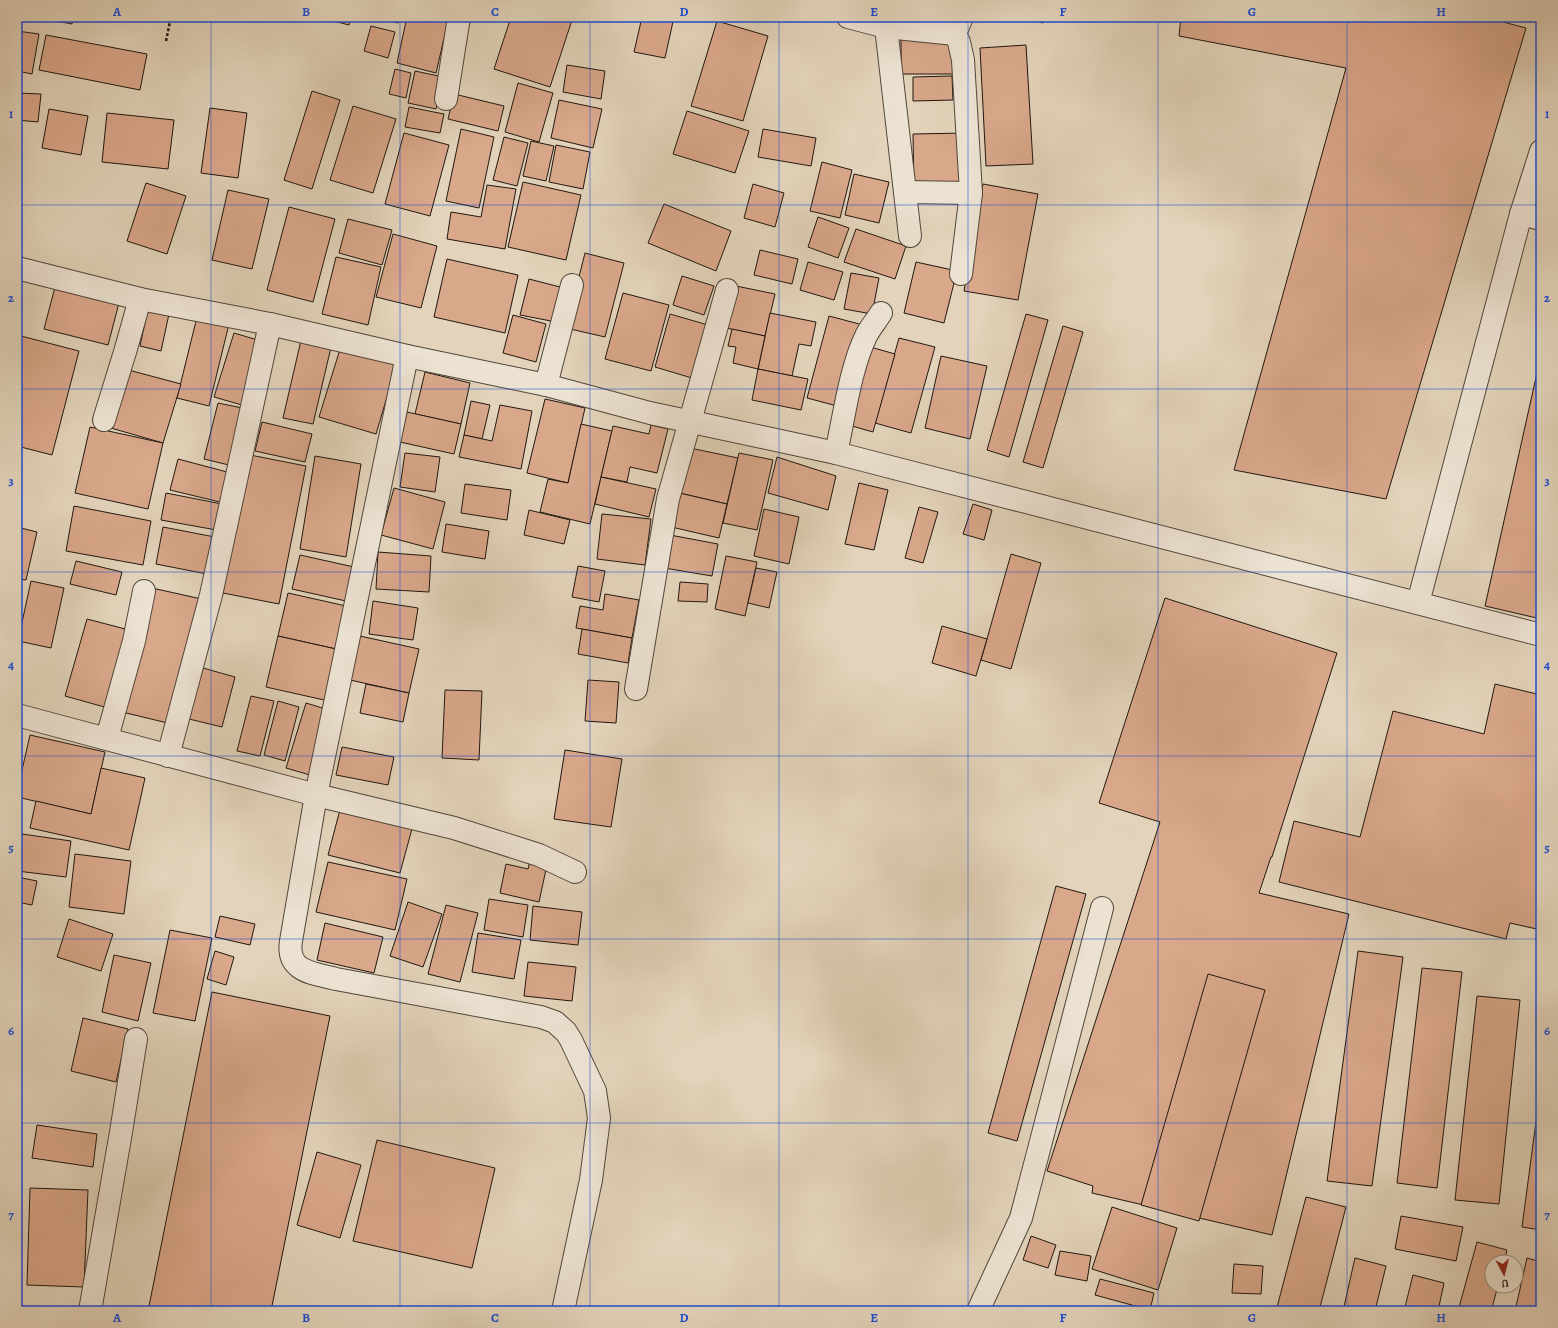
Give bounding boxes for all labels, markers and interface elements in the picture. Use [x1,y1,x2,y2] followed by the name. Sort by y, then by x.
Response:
[112,3,122,20] text: A
[302,3,310,20] text: B
[491,3,499,20] text: C
[679,3,689,20] text: D
[870,3,878,20] text: E
[1060,3,1067,20] text: F
[1248,3,1256,20] text: G
[1436,3,1446,20] text: H
[9,105,14,122] text: 1
[1545,105,1550,122] text: 1
[8,289,15,306] text: 2
[1544,289,1551,306] text: 2
[8,472,14,489] text: 3
[1544,472,1550,489] text: 3
[8,656,14,673] text: 4
[1544,656,1550,673] text: 4
[8,839,14,856] text: 5
[1544,839,1550,856] text: 5
[8,1022,14,1039] text: 6
[1544,1022,1550,1039] text: 6
[8,1206,14,1223] text: 7
[1544,1206,1550,1223] text: 7
[1484,1254,1524,1294] north arrow
[1500,1276,1510,1291] text: U
[112,1309,122,1326] text: A
[302,1309,310,1326] text: B
[491,1309,499,1326] text: C
[679,1309,689,1326] text: D
[870,1309,878,1326] text: E
[1060,1309,1067,1326] text: F
[1248,1309,1256,1326] text: G
[1436,1309,1446,1326] text: H

